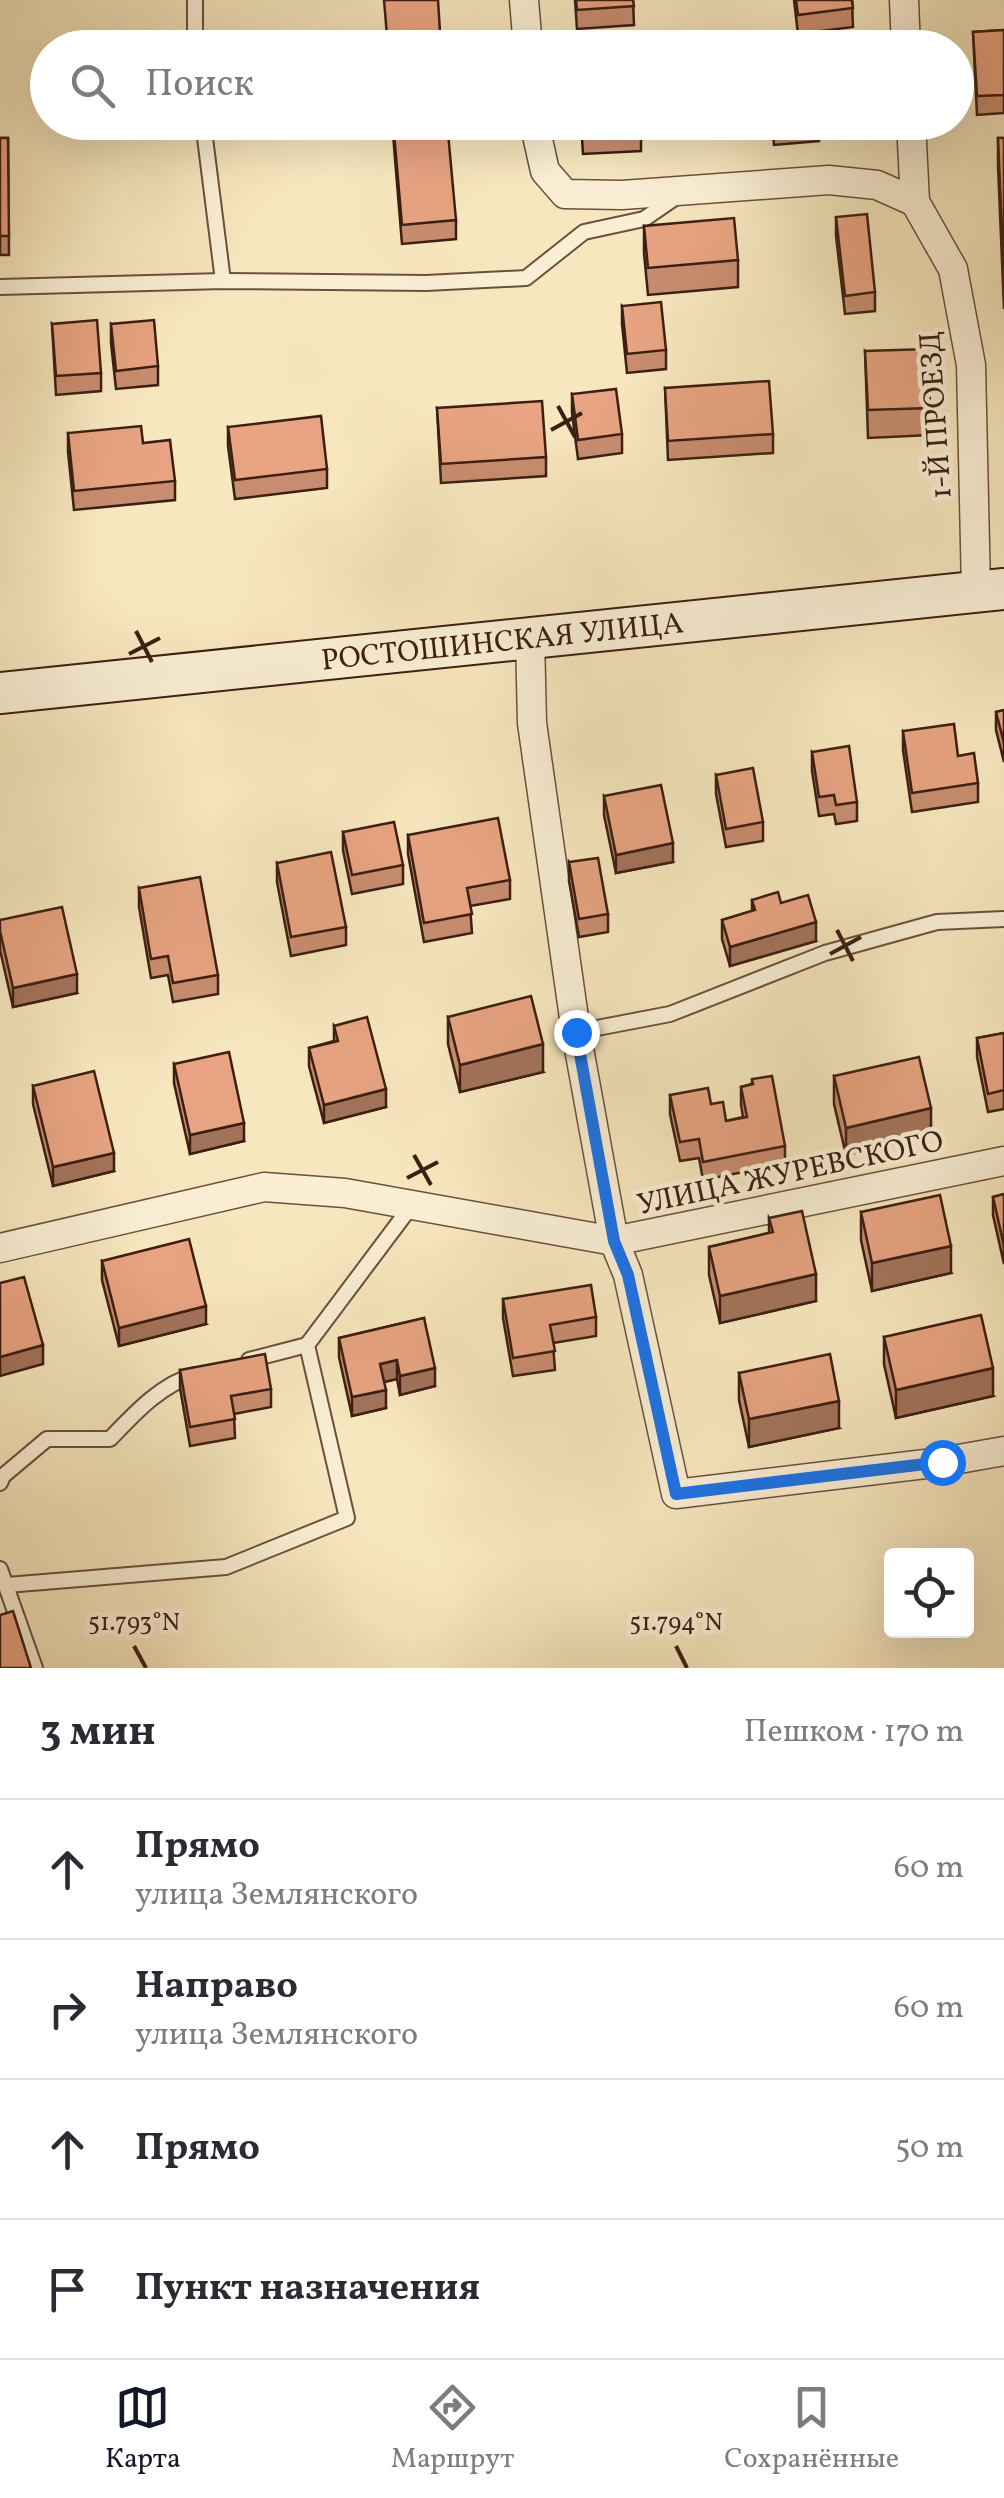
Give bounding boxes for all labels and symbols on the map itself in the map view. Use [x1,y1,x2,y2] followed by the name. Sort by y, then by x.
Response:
[910,329,964,500] street label: 1-Й ПРОЕЗД
[319,603,686,683] street label: РОСТОШИНСКАЯ УЛИЦА
[554,1010,600,1056] route end
[633,1121,947,1227] street label: УЛИЦА ЖУРЕВСКОГО
[920,1440,966,1486] route start
[88,1606,180,1641] text: 51.793°N
[629,1606,723,1641] text: 51.794°N

